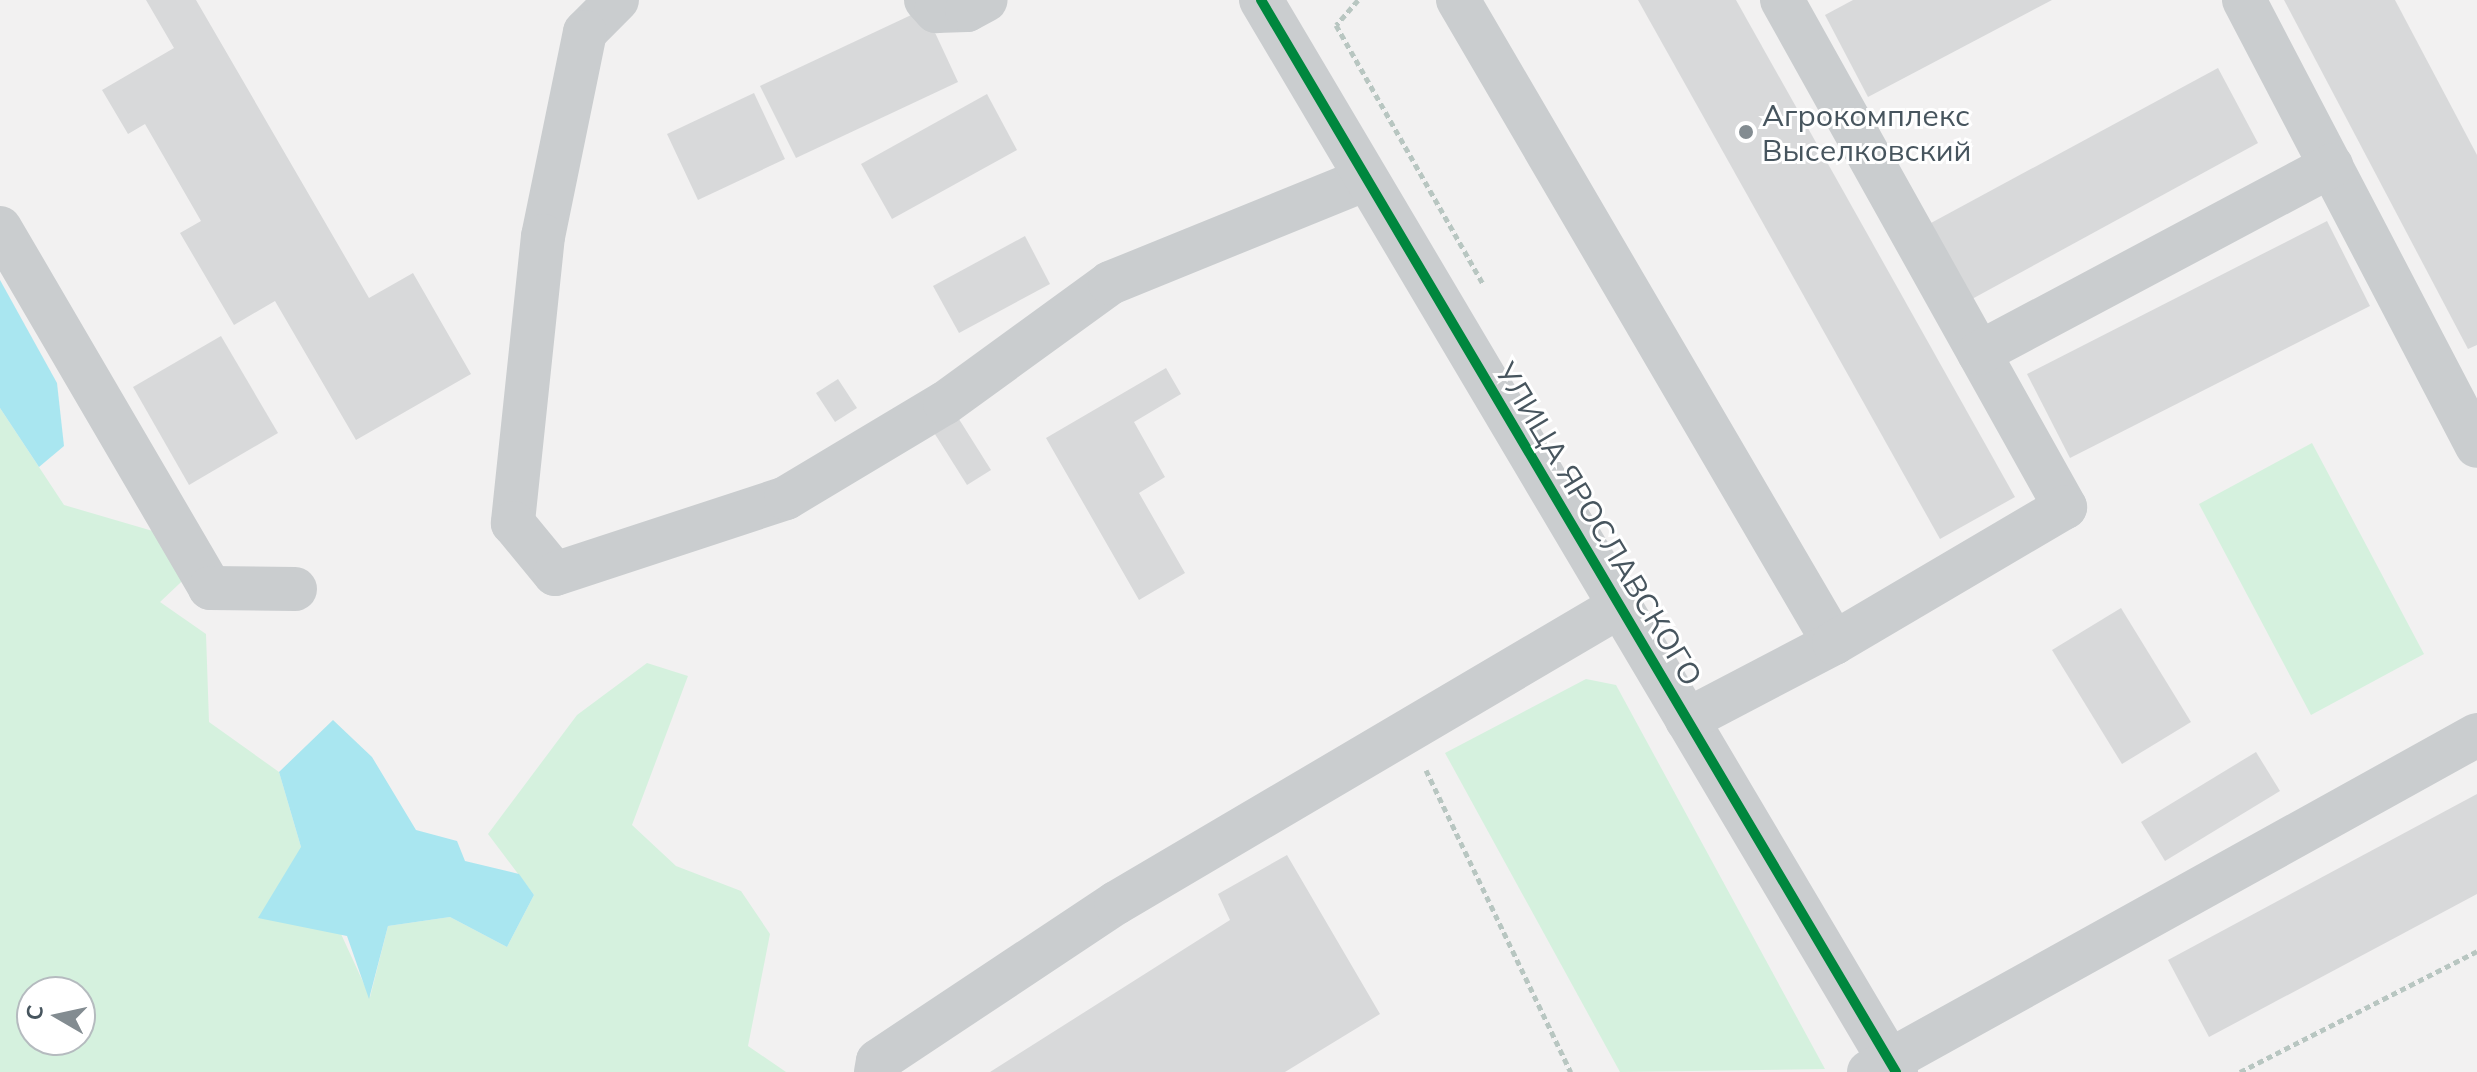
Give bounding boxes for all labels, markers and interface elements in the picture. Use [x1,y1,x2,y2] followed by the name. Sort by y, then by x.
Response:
[1762,97,1971,168] place label: Агрокомплекс Выселковский
[1737,123,1755,141] marker: Агрокомплекс Выселковский
[1488,356,1710,692] street label: УЛИЦА ЯРОСЛАВСКОГО
[16,976,96,1056] north arrow
[19,1003,49,1022] text: С

